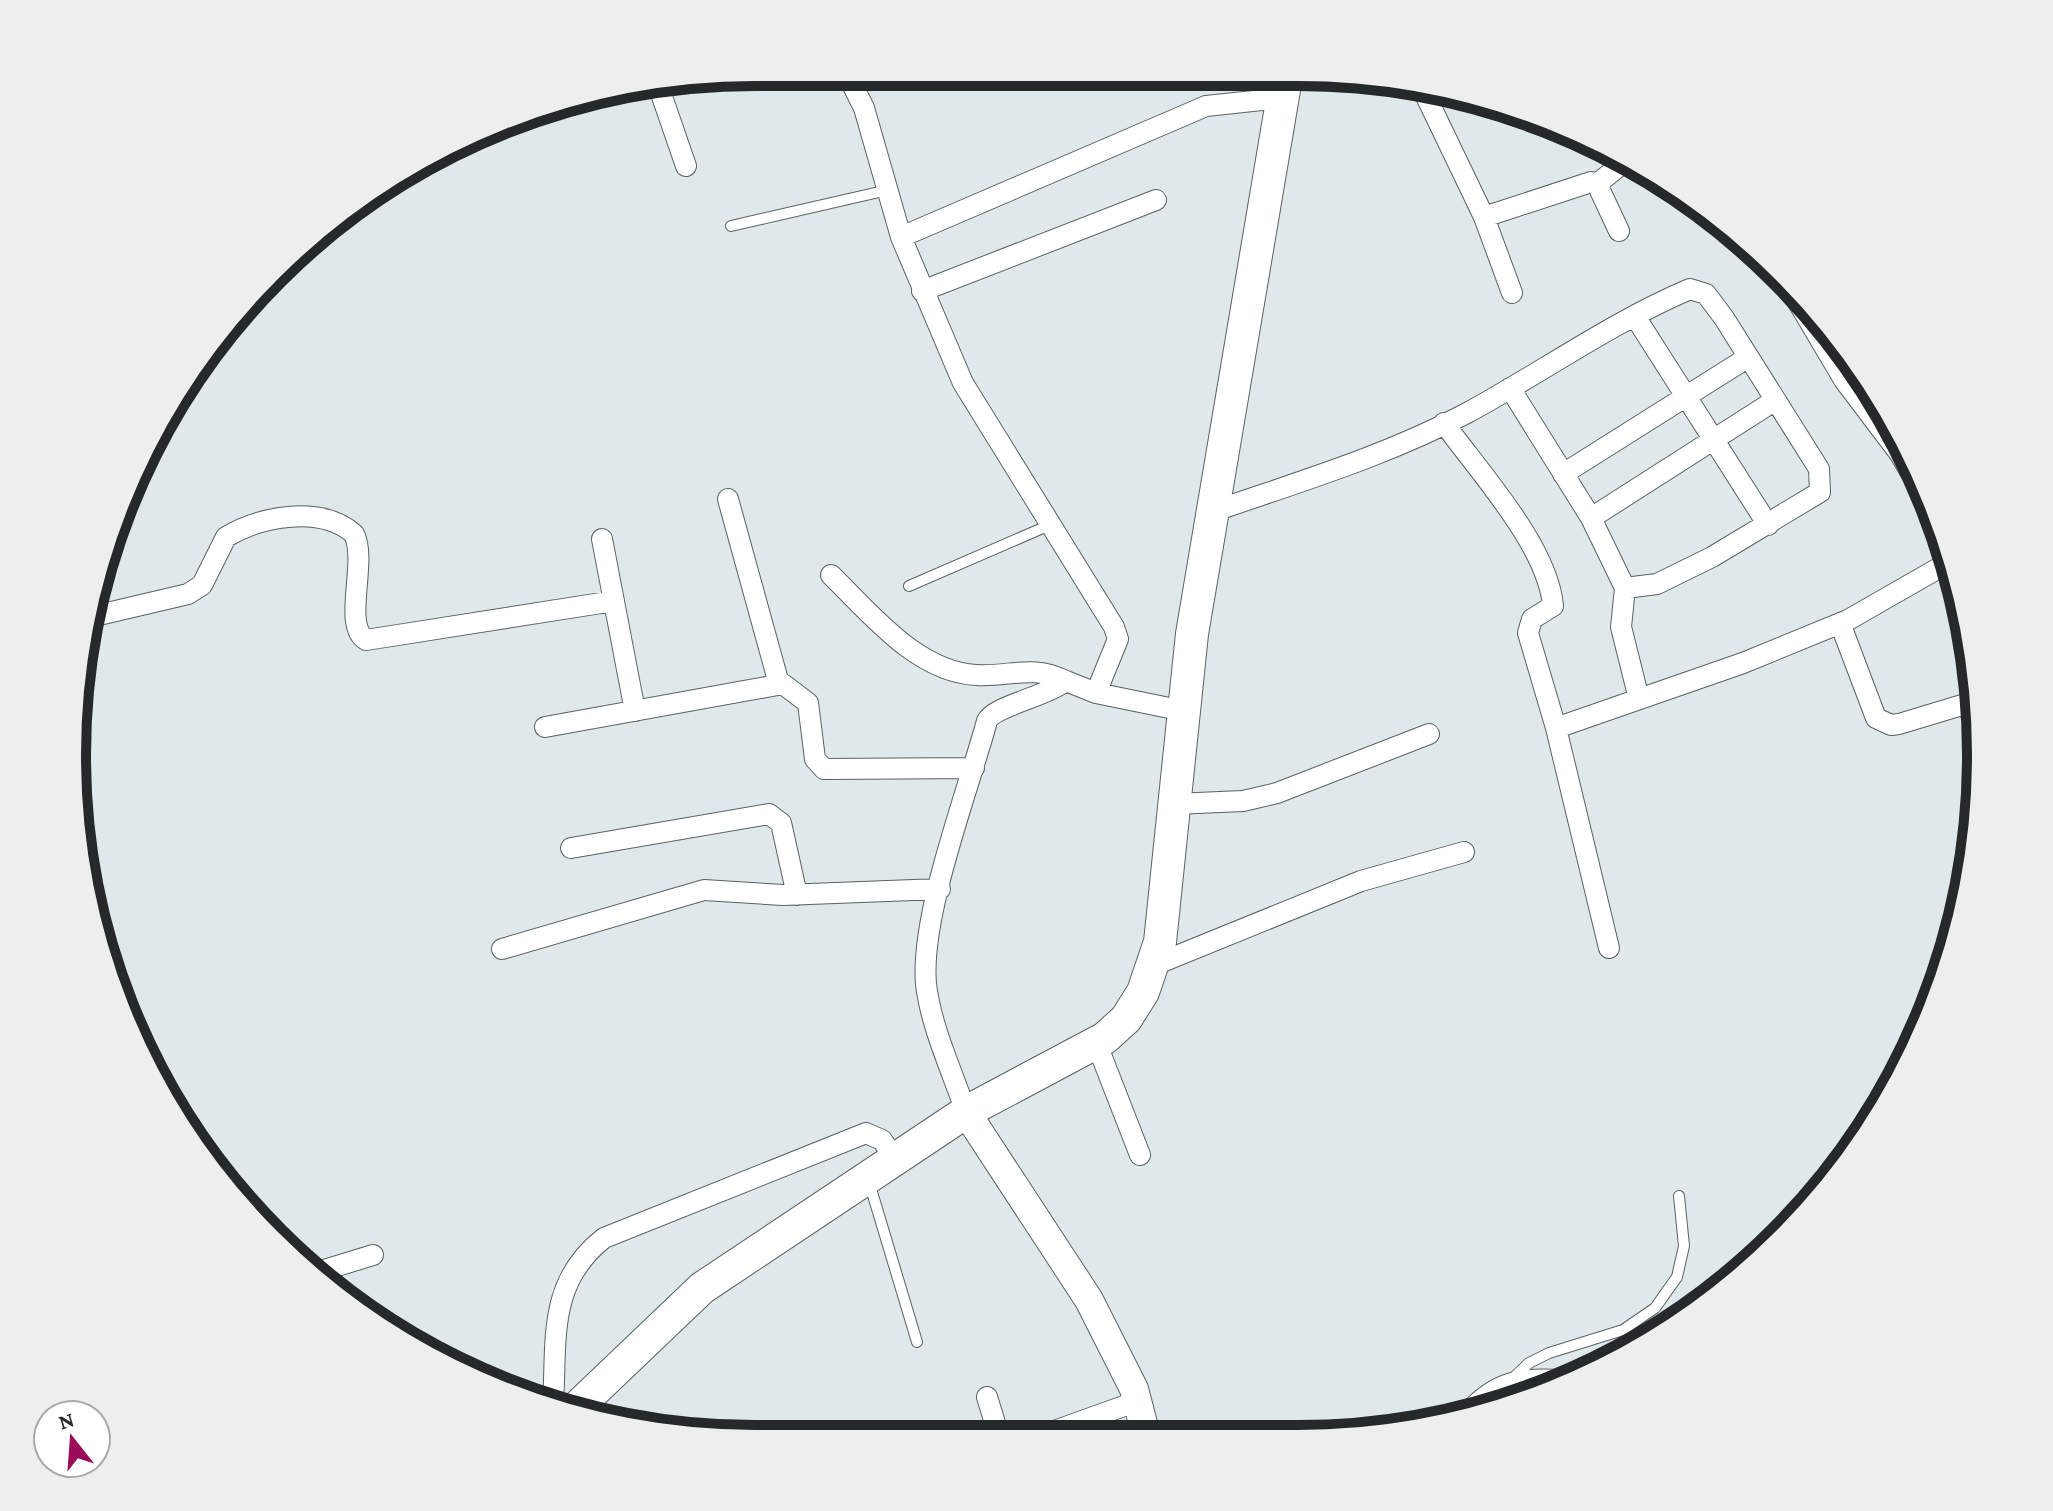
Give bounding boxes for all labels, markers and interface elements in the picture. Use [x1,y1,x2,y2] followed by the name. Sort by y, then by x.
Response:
[32,1399,112,1479] north arrow
[55,1406,77,1434] text: N

